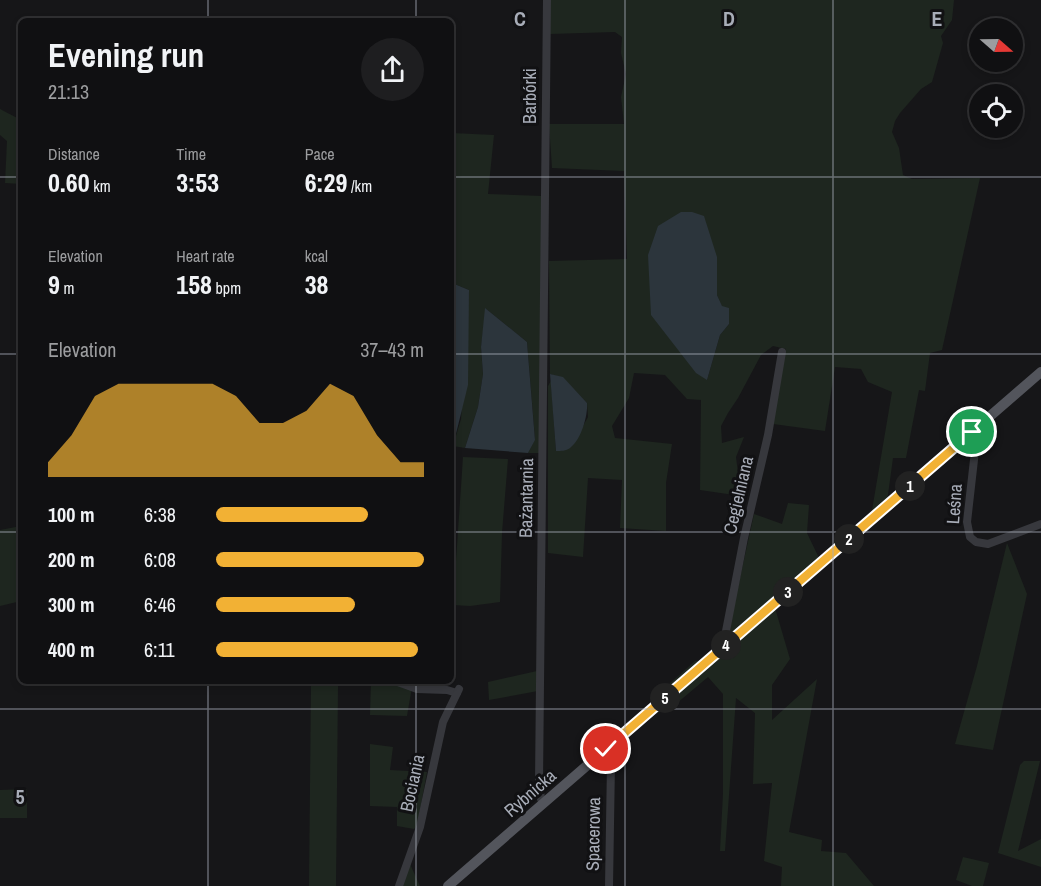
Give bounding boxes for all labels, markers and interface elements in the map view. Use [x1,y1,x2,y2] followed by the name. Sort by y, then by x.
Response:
[514,5,526,32] text: C
[723,5,735,32] text: D
[932,5,943,32] text: E
[969,18,1023,72] north arrow
[969,18,1023,138] map controls
[48,33,204,77] text: Evening run
[361,38,424,101] button: share
[517,68,542,124] street label: Barbórki
[48,78,89,105] text: 21:13
[969,84,1023,138] button: locate
[48,143,100,165] text: Distance
[176,143,206,165] text: Time
[305,143,335,165] text: Pace
[48,165,90,200] text: 0.60
[176,165,219,200] text: 3:53
[305,165,347,200] text: 6:29
[90,175,111,197] text: km
[347,175,372,197] text: /km
[48,245,103,267] text: Elevation
[176,245,235,267] text: Heart rate
[305,245,328,267] text: kcal
[48,267,60,302] text: 9
[176,267,212,302] text: 158
[305,267,328,302] text: 38
[60,277,74,299] text: m
[212,277,241,299] text: bpm
[48,336,116,363] text: Elevation
[360,336,424,363] text: 37–43 m
[946,406,997,457] pin
[955,415,988,448] icon: arrive
[717,453,759,537] street label: Cegielniana
[513,458,539,538] street label: Bażantarnia
[895,471,925,501] pin: 1
[906,475,914,497] text: 1
[940,483,968,525] street label: Leśna
[48,501,95,528] text: 100 m
[144,501,176,528] text: 6:38
[834,524,864,554] pin: 2
[845,528,853,550] text: 2
[48,546,95,573] text: 200 m
[144,546,176,573] text: 6:08
[773,577,803,607] pin: 3
[784,581,792,603] text: 3
[48,591,95,618] text: 300 m
[144,591,176,618] text: 6:46
[711,630,741,660] pin: 4
[722,634,730,656] text: 4
[48,636,95,663] text: 400 m
[144,636,175,663] text: 6:11
[650,683,680,713] pin: 5
[661,687,669,709] text: 5
[580,723,631,774] pin
[589,732,622,765] icon: check
[394,752,430,814] street label: Bociania
[499,763,561,823] street label: Rybnicka
[15,783,25,810] text: 5
[580,797,606,871] street label: Spacerowa

